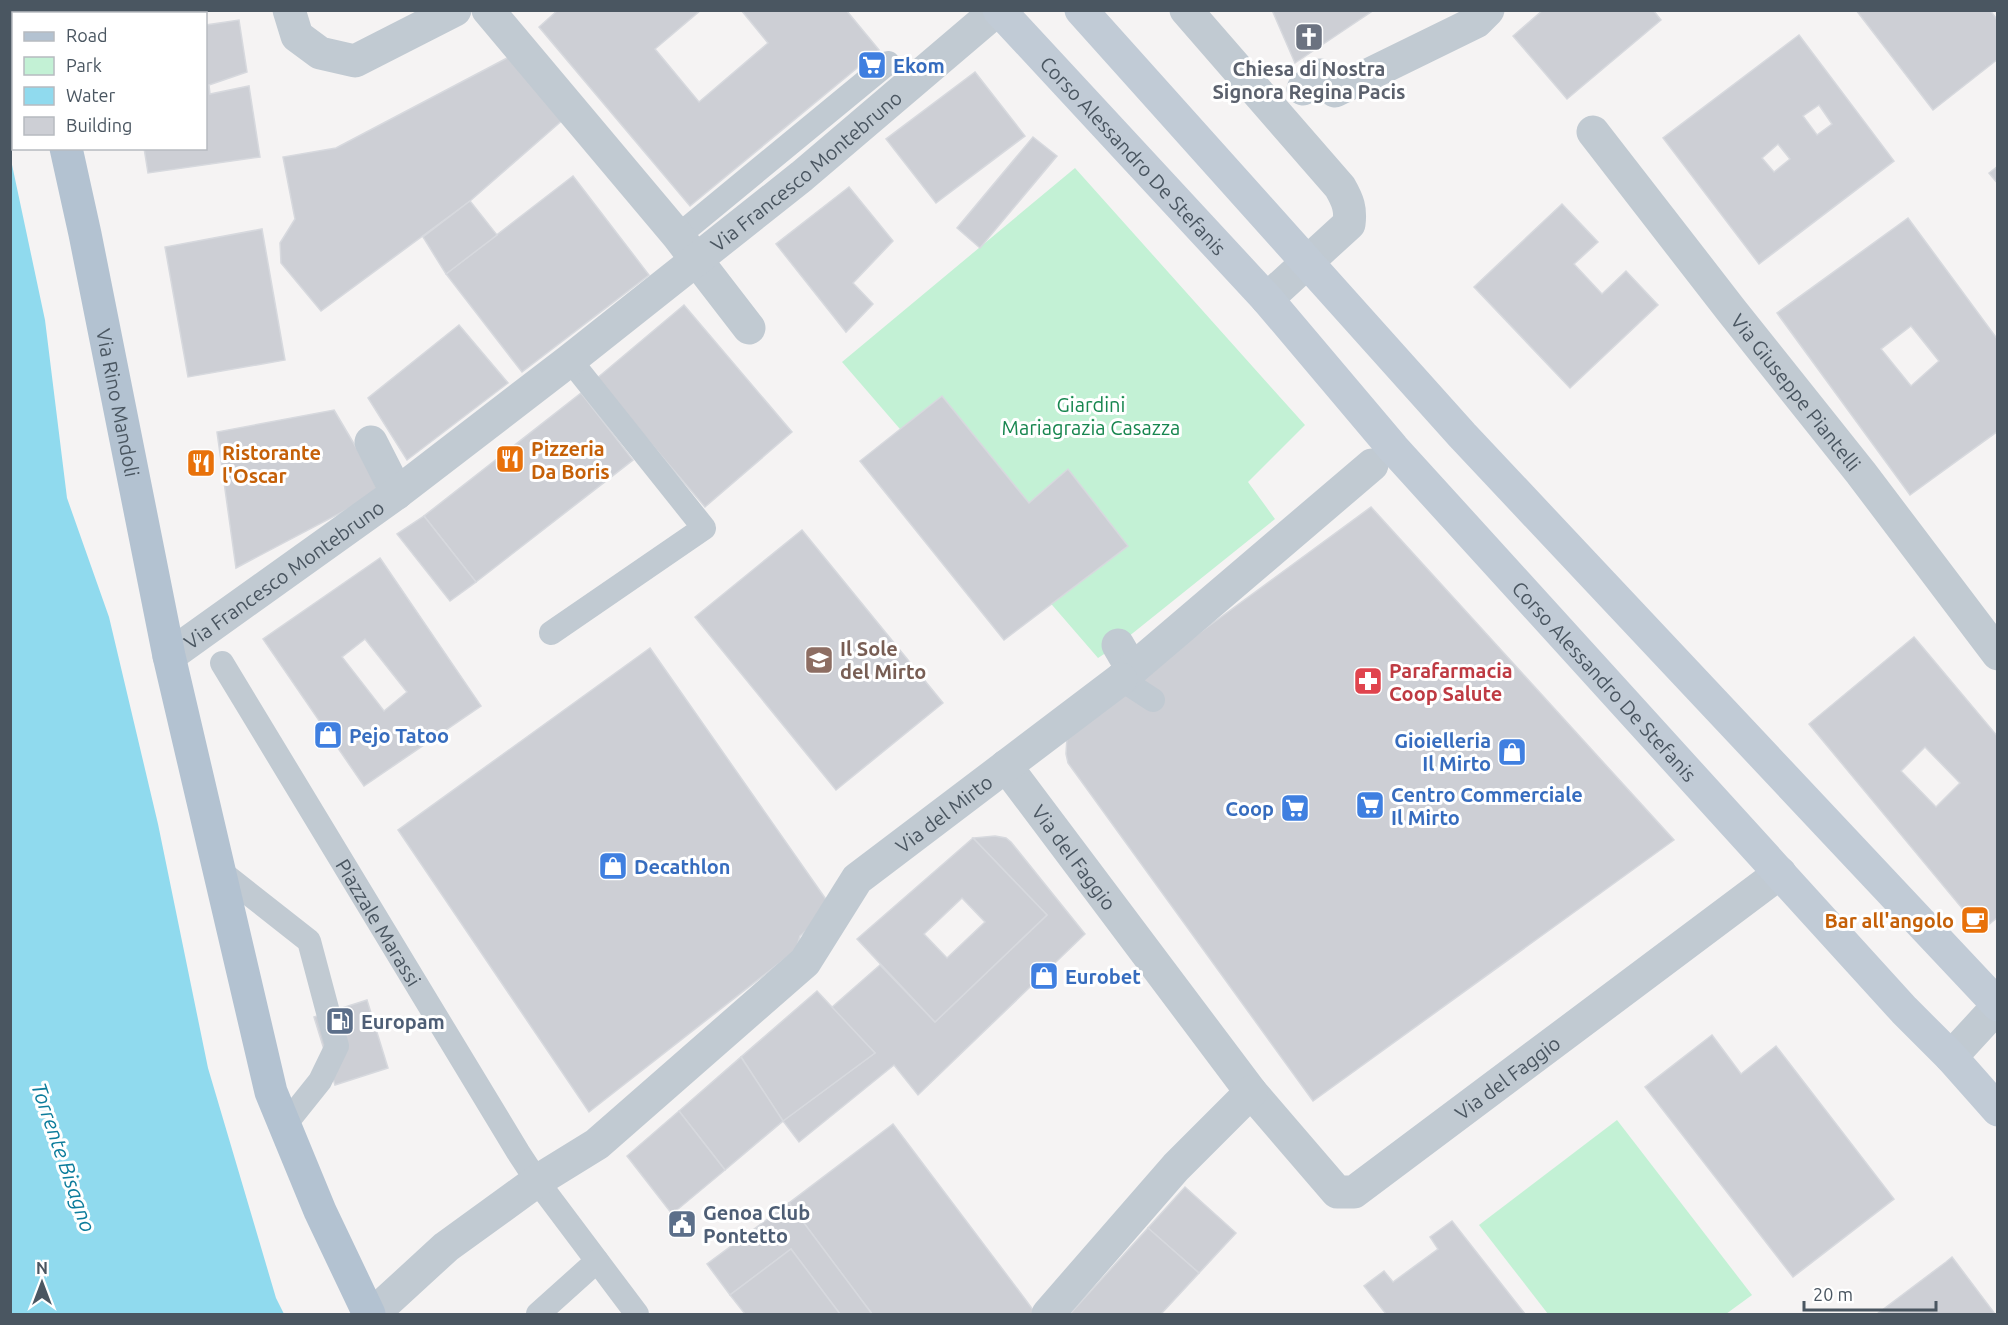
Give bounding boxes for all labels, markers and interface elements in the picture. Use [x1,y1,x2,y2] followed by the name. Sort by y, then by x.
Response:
[12,12,207,150] legend
[1293,21,1325,53] church icon: Chiesa di Nostra Signora Regina Pacis
[66,25,108,45] text: Road
[856,49,888,81] supermarket icon: Ekom
[1036,51,1231,259] street label: Corso Alessandro De Stefanis
[893,54,945,77] place label: Ekom
[66,55,102,75] text: Park
[1213,57,1406,103] place label: Chiesa di Nostra Signora Regina Pacis
[66,85,116,105] text: Water
[706,85,906,256] street label: Via Francesco Montebruno
[66,115,132,135] text: Building
[1727,309,1866,475] street label: Via Giuseppe Piantelli
[93,326,145,479] street label: Via Rino Mandoli
[1002,393,1180,439] park label: Giardini Mariagrazia Casazza
[531,437,610,483] place label: Pizzeria Da Boris
[222,441,321,487] place label: Ristorante l'Oscar
[494,443,526,475] restaurant icon: Pizzeria Da Boris
[185,447,217,479] restaurant icon: Ristorante l'Oscar
[179,495,388,653] street label: Via Francesco Montebruno
[1508,576,1702,786] street label: Corso Alessandro De Stefanis
[840,637,926,683] place label: Il Sole del Mirto
[803,644,835,676] school or university icon: Il Sole del Mirto
[1389,659,1513,705] place label: Parafarmacia Coop Salute
[1352,665,1384,697] pharmacy icon: Parafarmacia Coop Salute
[312,719,344,751] shop icon: Pejo Tatoo
[349,724,449,747] place label: Pejo Tatoo
[1394,729,1491,775] place label: Gioielleria Il Mirto
[1496,736,1528,768] shop icon: Gioielleria Il Mirto
[891,769,996,857] street label: Via del Mirto
[1391,783,1583,829] place label: Centro Commerciale Il Mirto
[1354,789,1386,821] supermarket icon: Centro Commerciale Il Mirto
[1279,792,1311,824] supermarket icon: Coop
[1225,797,1274,820] place label: Coop
[1028,800,1121,914] street label: Via del Faggio
[597,850,629,882] shop icon: Decathlon
[332,854,426,990] street label: Piazzale Marassi
[634,855,731,878] place label: Decathlon
[1959,904,1991,936] cafe icon: Bar all'angolo
[1825,909,1954,932] place label: Bar all'angolo
[1028,960,1060,992] shop icon: Eurobet
[1065,965,1141,988] place label: Eurobet
[324,1005,356,1037] fuel station icon: Europam
[361,1010,445,1033] place label: Europam
[1450,1031,1564,1124] street label: Via del Faggio
[27,1079,101,1235] water label: Torrente Bisagno
[703,1201,810,1247] place label: Genoa Club Pontetto
[666,1208,698,1240] public building icon: Genoa Club Pontetto
[12,1253,72,1313] north arrow
[36,1259,48,1277] text: N
[1804,1274,1936,1312] scale bar
[1813,1284,1853,1304] text: 20 m

